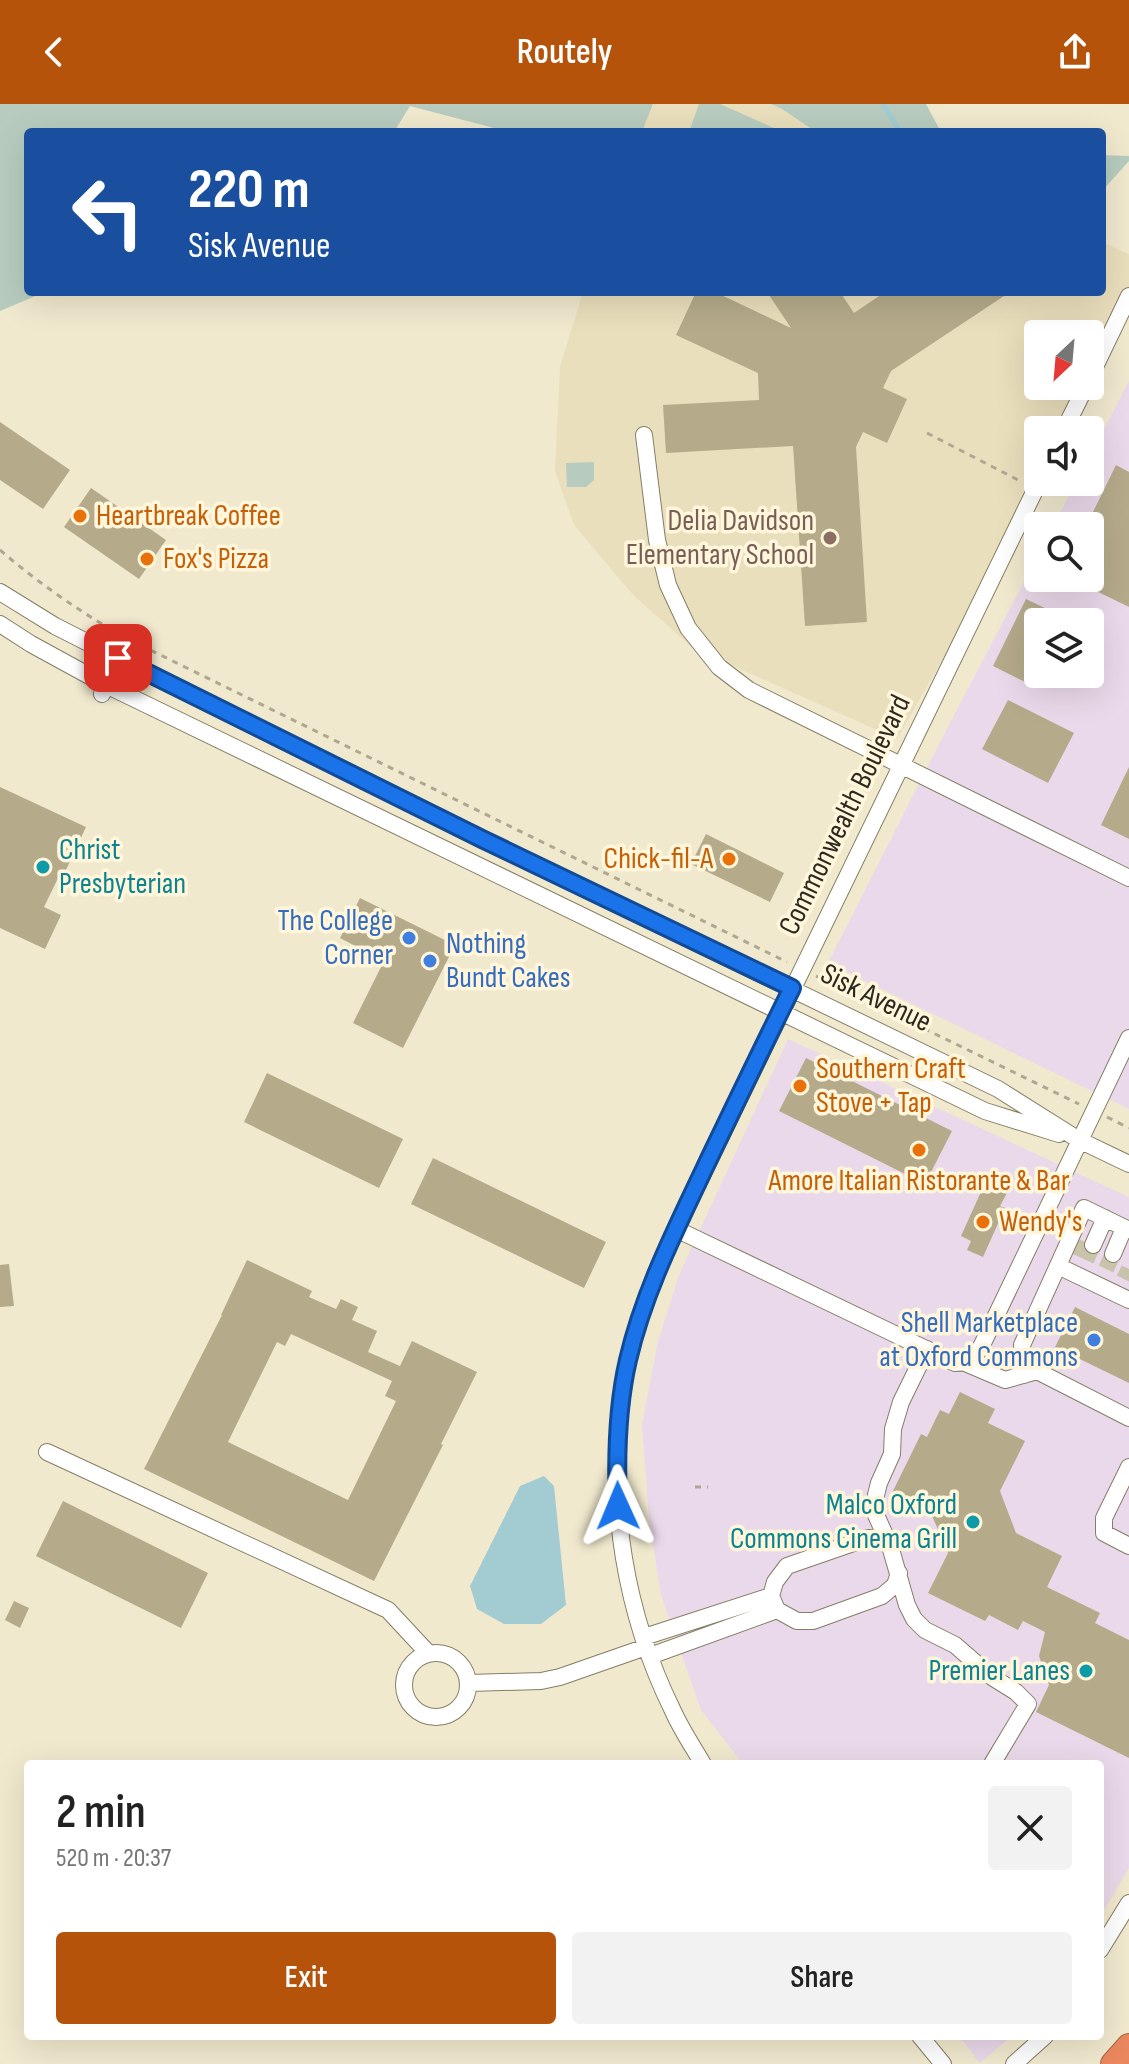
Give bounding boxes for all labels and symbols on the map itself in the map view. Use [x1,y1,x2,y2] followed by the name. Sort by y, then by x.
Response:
[1024,320,1104,400] north arrow
[96,498,281,534] place label: Heartbreak Coffee
[626,503,814,573] place label: Delia Davidson Elementary School
[71,507,89,525] marker: Heartbreak Coffee
[821,529,839,547] marker: Delia Davidson Elementary School
[163,541,269,577] place label: Fox's Pizza
[138,550,156,568] marker: Fox's Pizza
[84,624,152,692] pin
[771,689,919,941] street label: Commonwealth Boulevard
[59,832,186,902] place label: Christ Presbyterian
[604,841,713,877] place label: Chick-fil-A
[720,850,738,868] marker: Chick-fil-A
[34,858,52,876] marker: Christ Presbyterian
[278,903,393,973] place label: The College Corner
[446,926,571,996] place label: Nothing Bundt Cakes
[400,929,418,947] marker: The College Corner
[421,952,439,970] marker: Nothing Bundt Cakes
[815,956,937,1040] street label: Sisk Avenue
[816,1051,966,1121] place label: Southern Craft Stove + Tap
[791,1077,809,1095] marker: Southern Craft Stove + Tap
[910,1141,928,1159] marker: Amore Italian Ristorante & Bar
[767,1163,1070,1199] place label: Amore Italian Ristorante & Bar
[999,1204,1083,1240] place label: Wendy's
[974,1213,992,1231] marker: Wendy's
[879,1305,1078,1375] place label: Shell Marketplace at Oxford Commons
[1085,1331,1103,1349] marker: Shell Marketplace at Oxford Commons
[576,1464,660,1548] position arrow
[730,1487,957,1557] place label: Malco Oxford Commons Cinema Grill
[964,1513,982,1531] marker: Malco Oxford Commons Cinema Grill
[929,1653,1070,1689] place label: Premier Lanes
[1077,1662,1095,1680] marker: Premier Lanes

